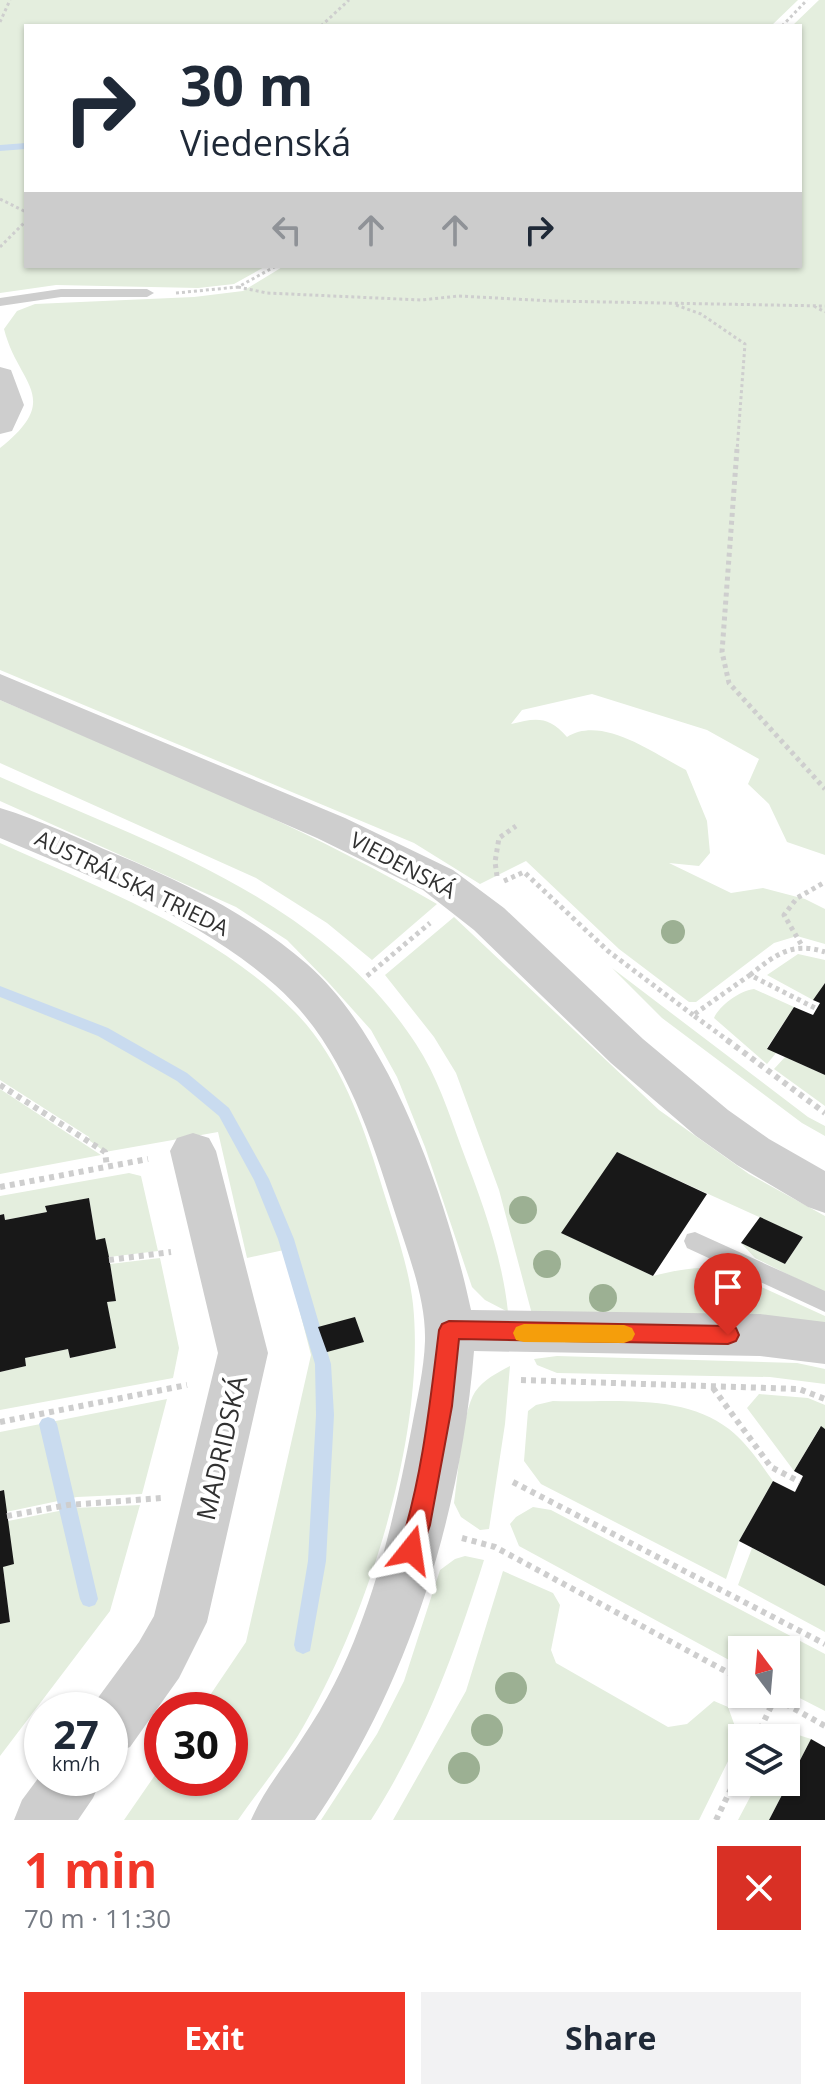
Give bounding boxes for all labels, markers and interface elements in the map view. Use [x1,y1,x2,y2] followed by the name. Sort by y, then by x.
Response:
[180,46,314,122] text: 30 m
[48,56,152,160] icon: right
[180,118,351,167] text: Viedenská
[265,208,309,252] icon: left
[349,208,393,252] icon: ahead
[433,208,477,252] icon: ahead
[517,208,561,252] icon: right
[30,822,234,942] street label: AUSTRÁLSKA TRIEDA
[345,824,462,905] street label: VIEDENSKÁ
[694,1253,762,1335] pin
[706,1265,750,1309] icon: arrive
[187,1371,255,1524] street label: MADRIDSKÁ
[369,1508,453,1592] position arrow
[728,1636,800,1708] north arrow
[728,1636,800,1796] map controls
[144,1692,248,1796] speed limit sign: 30
[53,1706,99,1761] text: 27
[728,1724,800,1796] button: layers
[52,1750,100,1777] text: km/h
[24,1837,157,1902] text: 1 min
[717,1846,801,1930] button: close
[24,1900,171,1936] text: 70 m · 11:30
[24,1992,405,2084] button: Exit
[421,1992,801,2084] button: Share

